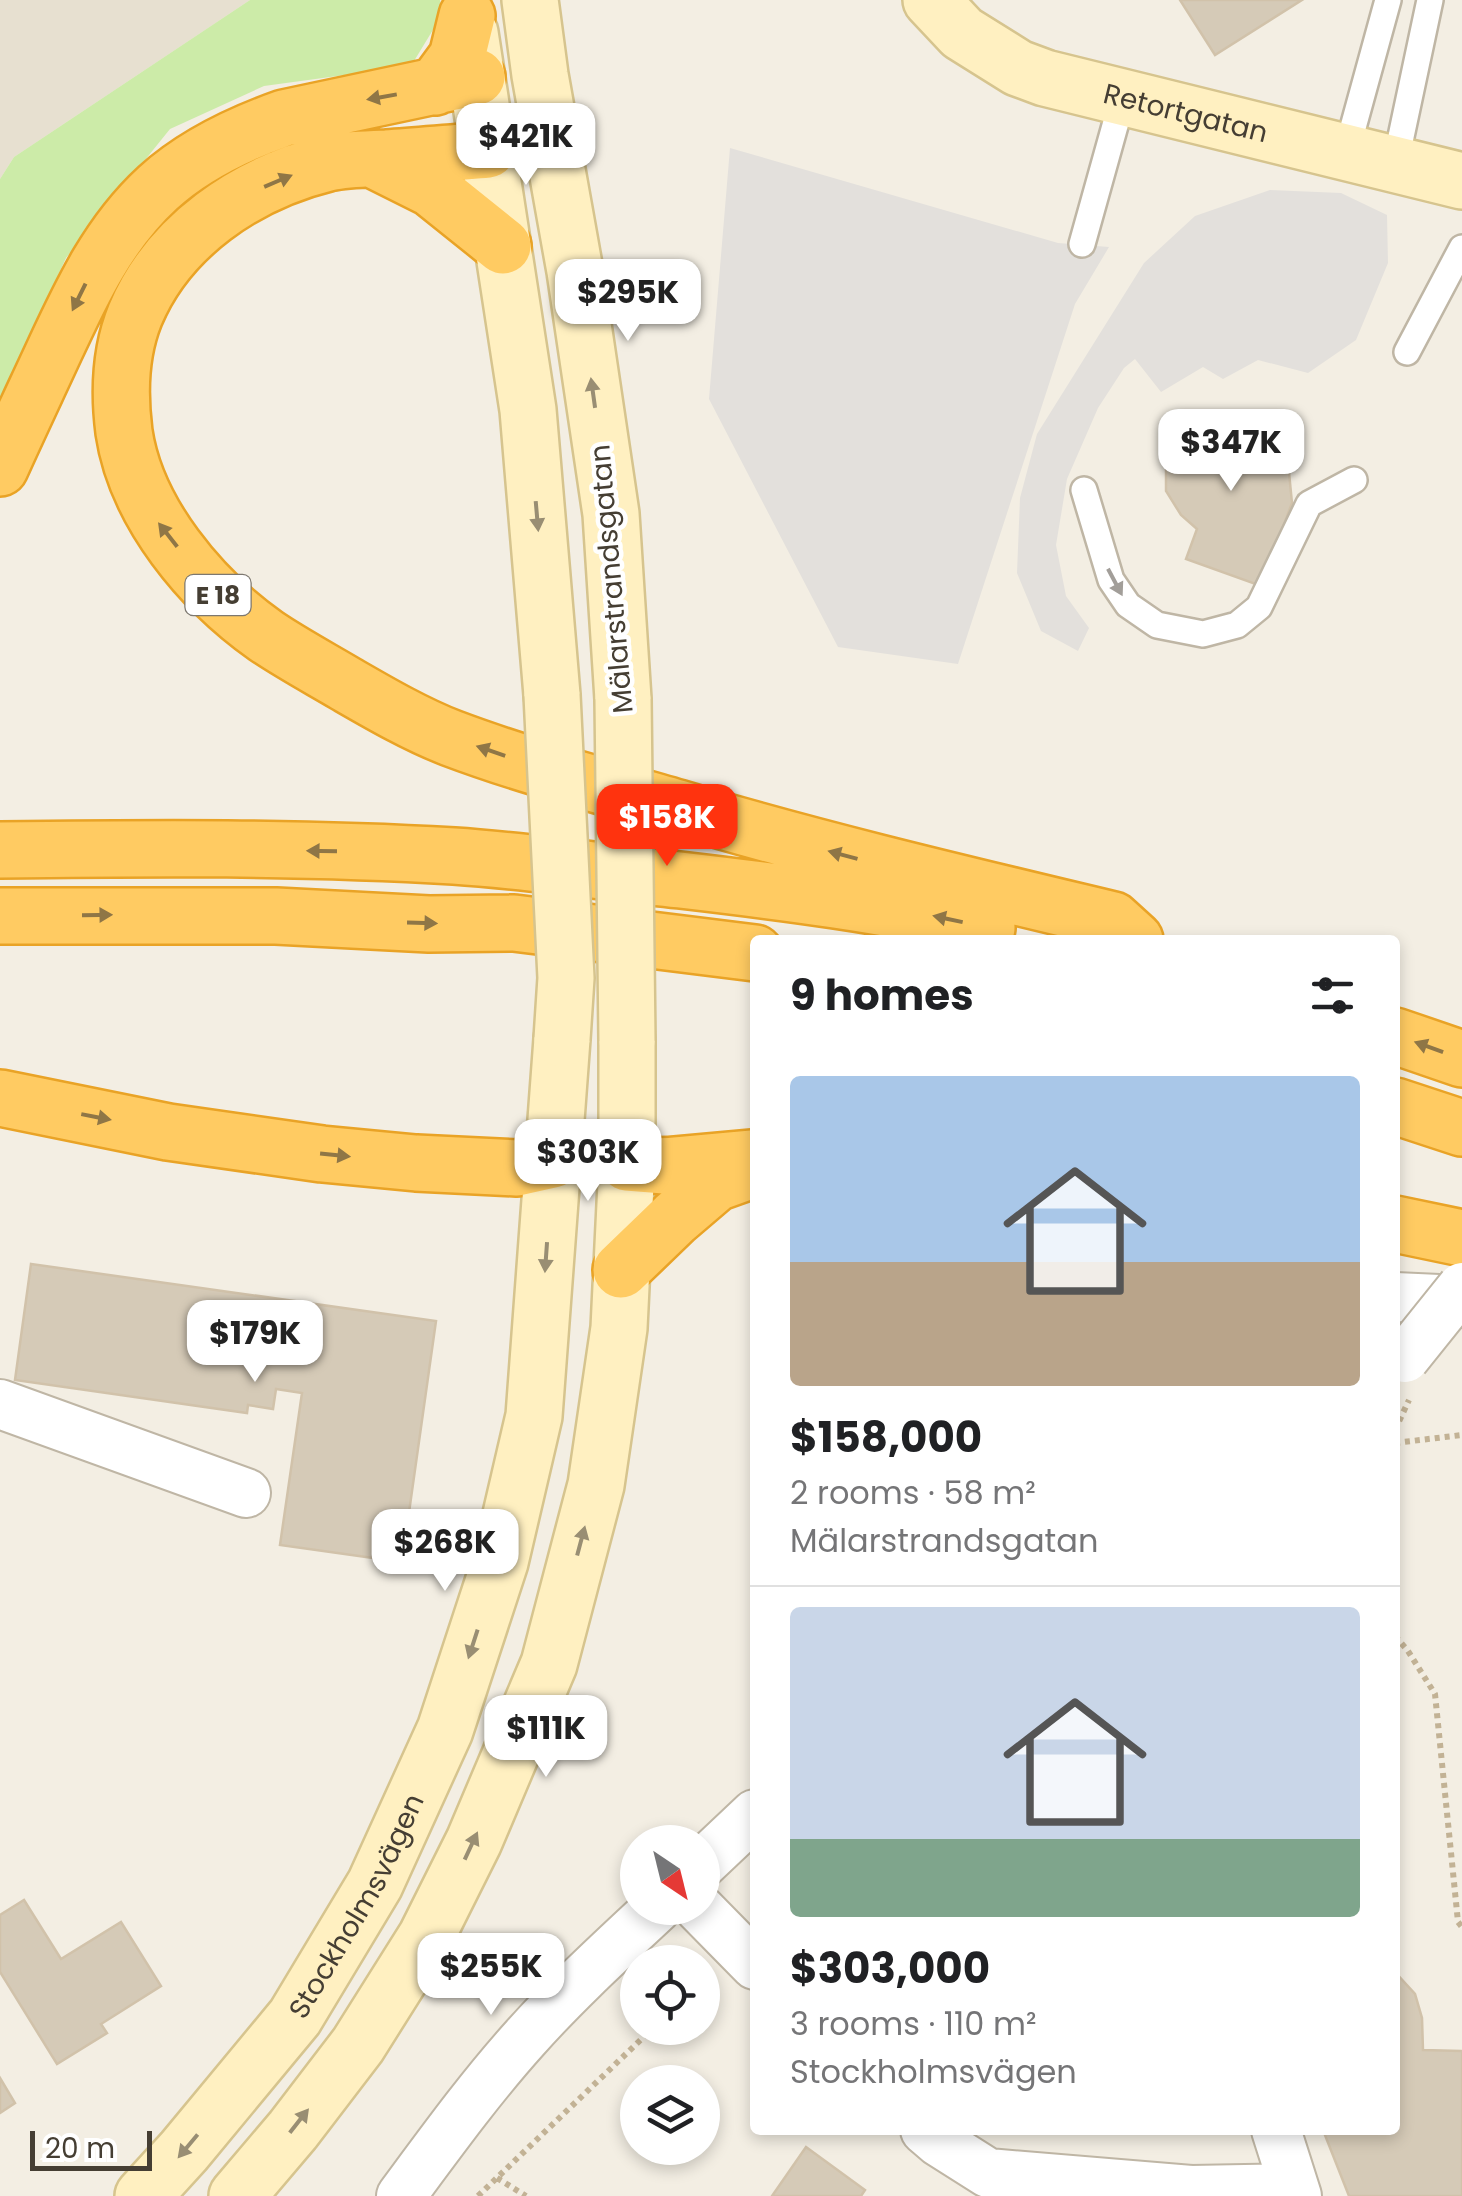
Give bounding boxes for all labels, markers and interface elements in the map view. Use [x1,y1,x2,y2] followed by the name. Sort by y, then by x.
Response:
[1099,74,1272,152] street label: Retortgatan
[365,90,397,105] one-way arrow
[456,103,596,188] pin: $421K
[478,113,574,158] text: $421K
[263,173,293,189] one-way arrow
[558,259,698,344] pin: $295K
[577,269,679,314] text: $295K
[71,283,88,312] one-way arrow
[584,377,600,408] one-way arrow
[1161,409,1301,494] pin: $347K
[1180,419,1282,464] text: $347K
[580,443,643,715] street label: Mälarstrandsgatan
[529,501,545,533] one-way arrow
[158,522,178,548] one-way arrow
[1106,568,1123,596] one-way arrow
[186,575,250,615] road number: E 18
[475,743,505,758] one-way arrow
[597,784,737,869] pin: $158K
[619,794,715,839] text: $158K
[306,843,338,859] one-way arrow
[827,846,858,862] one-way arrow
[82,907,114,923] one-way arrow
[932,911,963,926] one-way arrow
[407,916,439,932] one-way arrow
[790,966,974,1025] text: 9 homes
[1305,968,1360,1023] icon: filters
[1413,1039,1443,1054] one-way arrow
[80,1110,111,1126] one-way arrow
[518,1119,658,1204] pin: $303K
[537,1129,639,1174] text: $303K
[985,1141,1165,1321] icon: home
[319,1148,351,1164] one-way arrow
[537,1242,553,1274] one-way arrow
[185,1300,325,1385] pin: $179K
[209,1310,301,1355] text: $179K
[790,1408,982,1467] text: $158,000
[790,1470,1036,1515] text: 2 rooms · 58 m²
[375,1509,515,1594] pin: $268K
[790,1518,1098,1563] text: Mälarstrandsgatan
[394,1519,496,1564] text: $268K
[574,1526,590,1557] one-way arrow
[465,1629,480,1659] one-way arrow
[985,1672,1165,1852] icon: home
[476,1695,616,1780] pin: $111K
[506,1705,586,1750] text: $111K
[280,1787,434,2026] street label: Stockholmsvägen
[620,1825,720,1925] north arrow
[620,1825,720,2165] map controls
[462,1831,479,1860] one-way arrow
[421,1933,561,2018] pin: $255K
[790,1939,990,1998] text: $303,000
[439,1943,543,1988] text: $255K
[620,1945,720,2045] button: locate
[790,2001,1036,2046] text: 3 rooms · 110 m²
[790,2049,1077,2094] text: Stockholmsvägen
[620,2065,720,2165] button: layers
[288,2108,309,2134] one-way arrow
[30,2126,152,2170] scale bar
[45,2129,115,2168] text: 20 m
[177,2133,199,2158] one-way arrow

